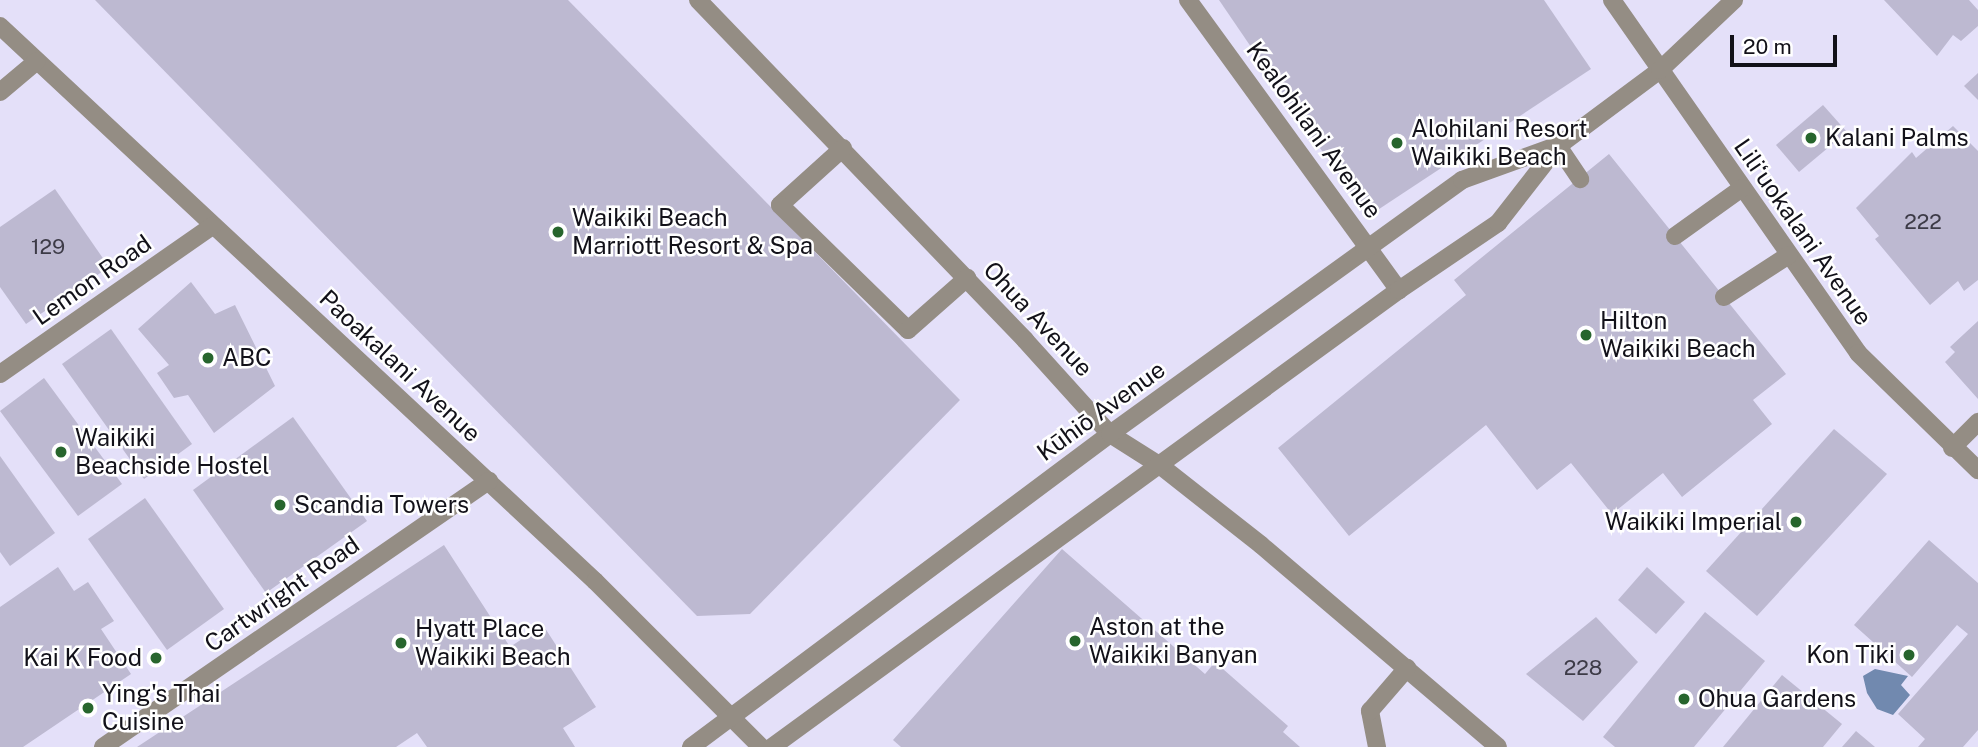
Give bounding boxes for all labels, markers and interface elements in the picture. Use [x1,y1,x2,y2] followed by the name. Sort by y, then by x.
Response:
[1733,21,1840,65] scale bar
[1743,34,1792,59] text: 20 m
[1240,36,1388,224] street label: Kealohilani Avenue
[1411,115,1588,171] place label: Alohilani Resort Waikiki Beach
[1825,124,1969,152] place label: Kalani Palms
[1803,130,1819,146] marker: Kalani Palms
[1728,133,1878,331] street label: Liliʻuokalani Avenue
[1389,135,1405,151] marker: Alohilani Resort Waikiki Beach
[572,204,813,260] place label: Waikiki Beach Marriott Resort & Spa
[1904,209,1942,235] house number: 222
[550,224,566,240] marker: Waikiki Beach Marriott Resort & Spa
[27,229,157,331] street label: Lemon Road
[31,234,65,260] house number: 129
[977,256,1099,382] street label: Ohua Avenue
[313,284,487,448] street label: Paoakalani Avenue
[1600,307,1756,363] place label: Hilton Waikiki Beach
[1578,327,1594,343] marker: Hilton Waikiki Beach
[222,344,272,372] place label: ABC
[200,350,216,366] marker: ABC
[1031,355,1171,467] street label: Kūhiō Avenue
[75,424,270,480] place label: Waikiki Beachside Hostel
[53,444,69,460] marker: Waikiki Beachside Hostel
[294,491,469,519] place label: Scandia Towers
[272,497,288,513] marker: Scandia Towers
[1605,508,1782,536] place label: Waikiki Imperial
[1788,514,1804,530] marker: Waikiki Imperial
[199,530,365,658] street label: Cartwright Road
[1089,613,1258,669] place label: Aston at the Waikiki Banyan
[415,615,571,671] place label: Hyatt Place Waikiki Beach
[1067,633,1083,649] marker: Aston at the Waikiki Banyan
[393,635,409,651] marker: Hyatt Place Waikiki Beach
[1806,641,1895,669] place label: Kon Tiki
[23,644,142,672] place label: Kai K Food
[1901,647,1917,663] marker: Kon Tiki
[148,650,164,666] marker: Kai K Food
[1564,655,1602,681] house number: 228
[102,680,220,736] place label: Ying's Thai Cuisine
[1698,685,1856,713] place label: Ohua Gardens
[1676,691,1692,707] marker: Ohua Gardens
[80,700,96,716] marker: Ying's Thai Cuisine

